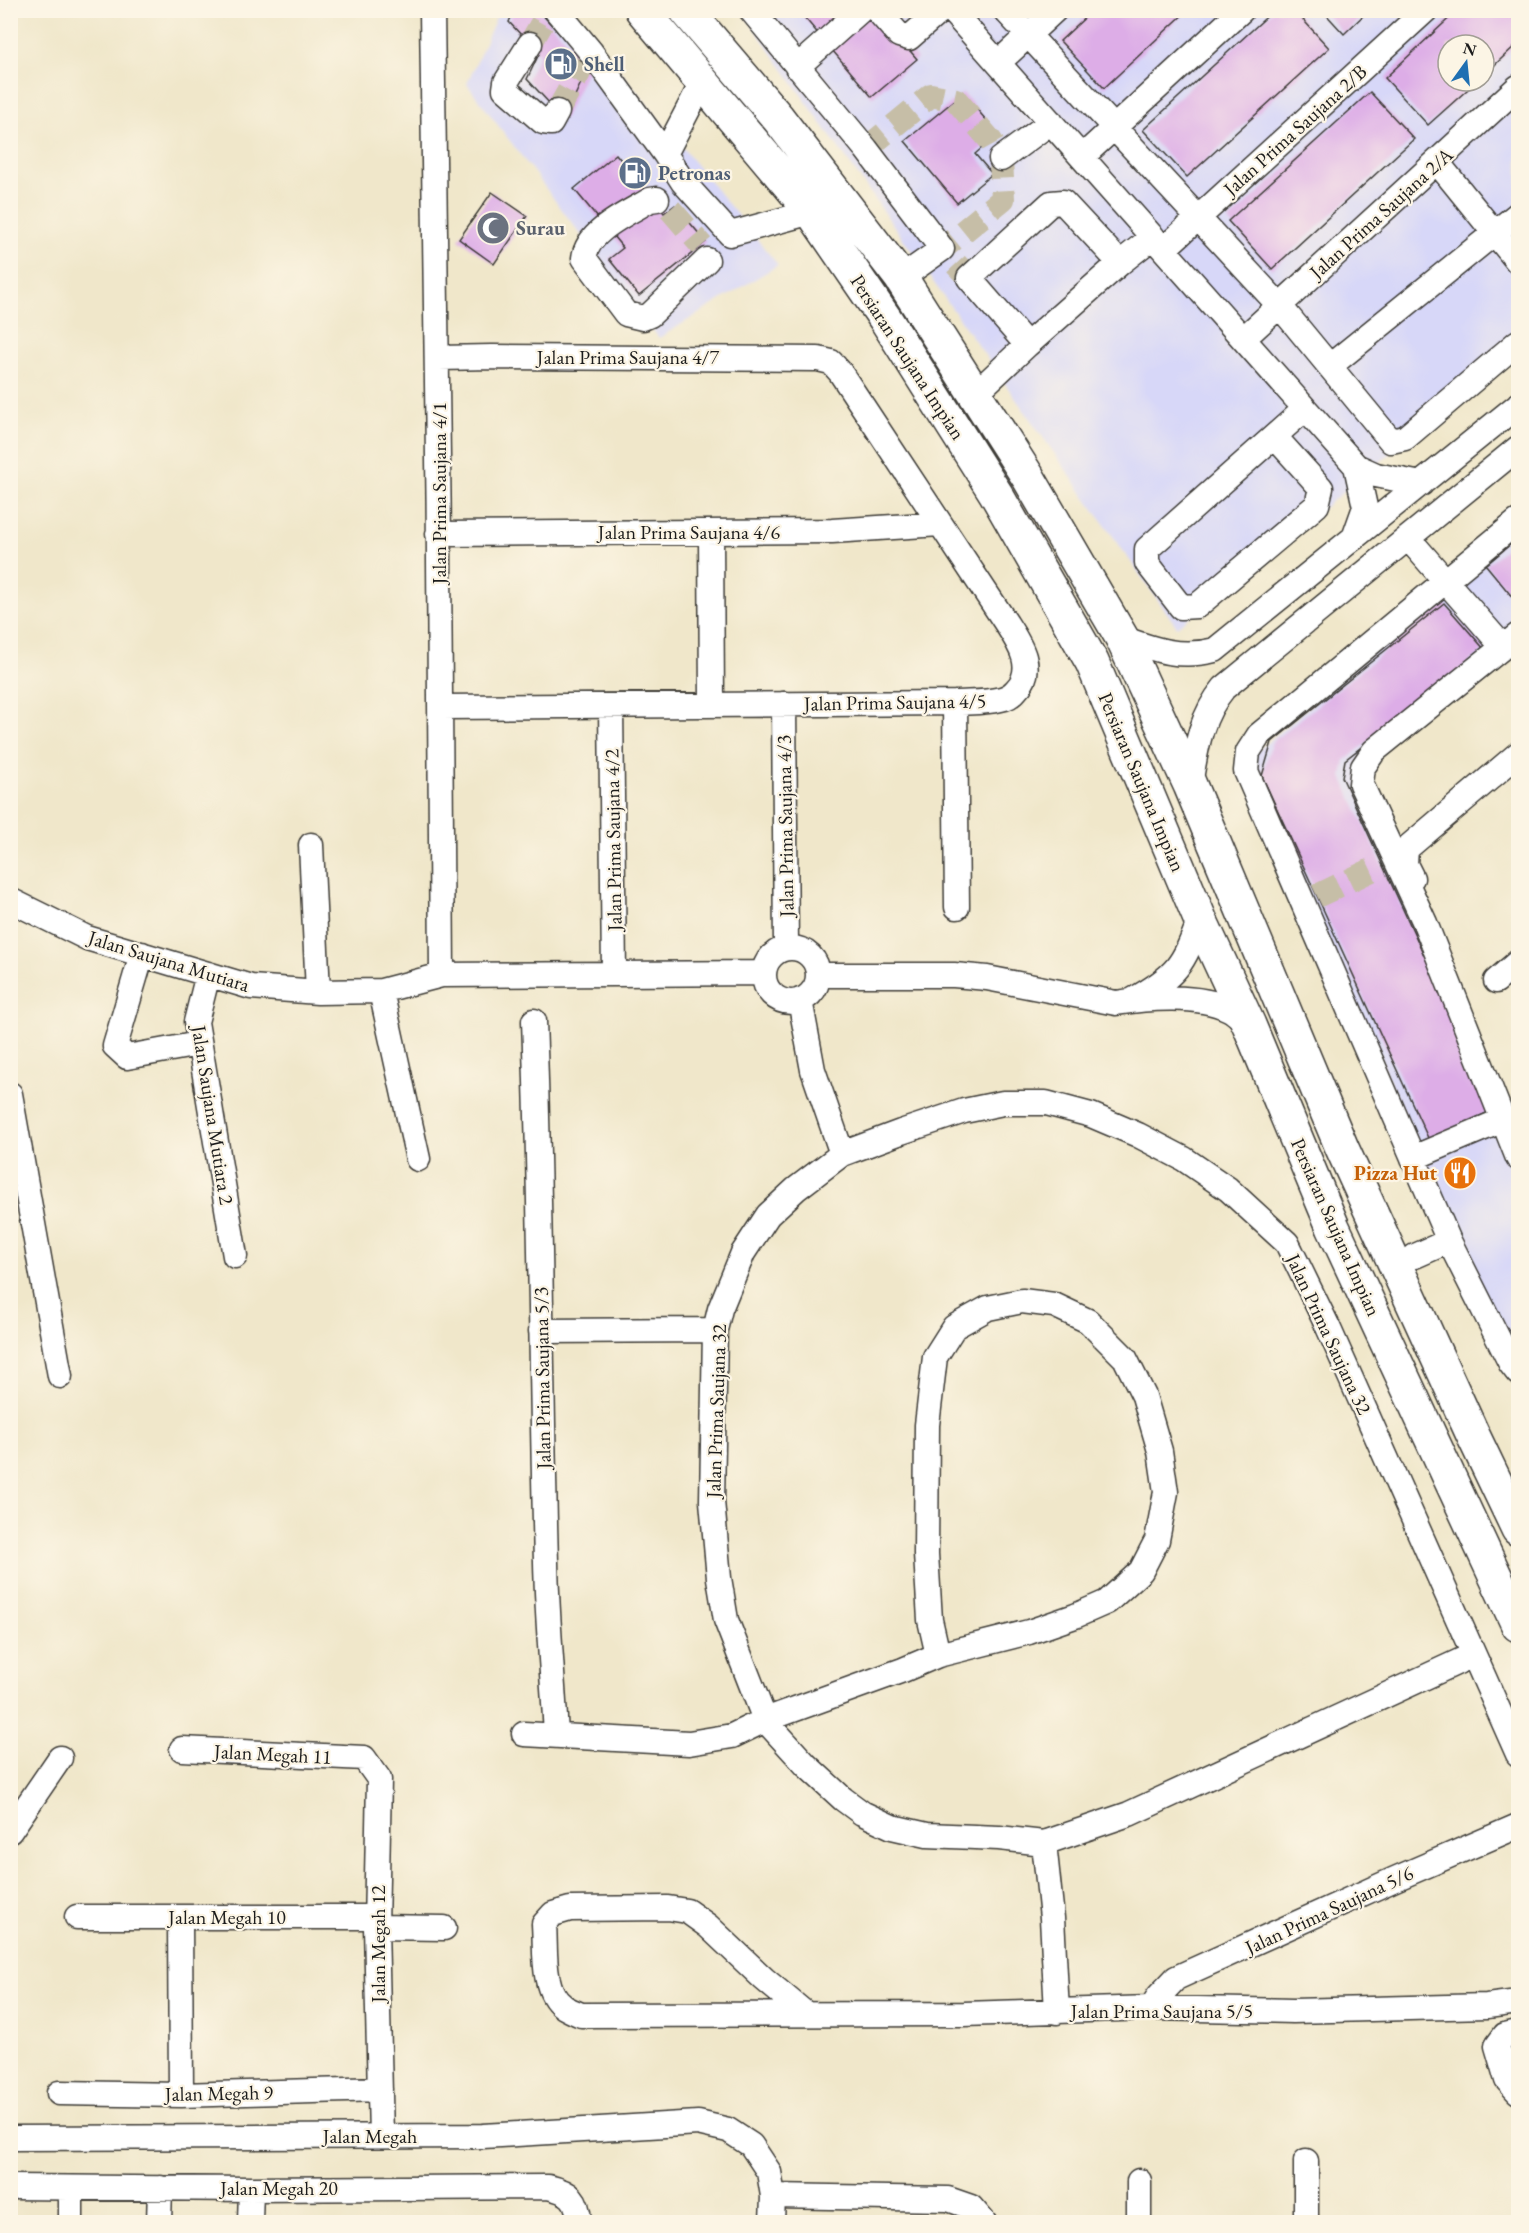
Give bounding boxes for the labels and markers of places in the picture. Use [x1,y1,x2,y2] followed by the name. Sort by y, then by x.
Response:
[543,46,579,82] fuel station icon: Shell
[584,51,625,77] place label: Shell
[617,155,653,191] fuel station icon: Petronas
[658,160,731,186] place label: Petronas
[475,210,511,246] mosque icon: Surau
[516,215,565,241] place label: Surau
[1442,1155,1478,1191] restaurant icon: Pizza Hut
[1354,1160,1437,1186] place label: Pizza Hut

